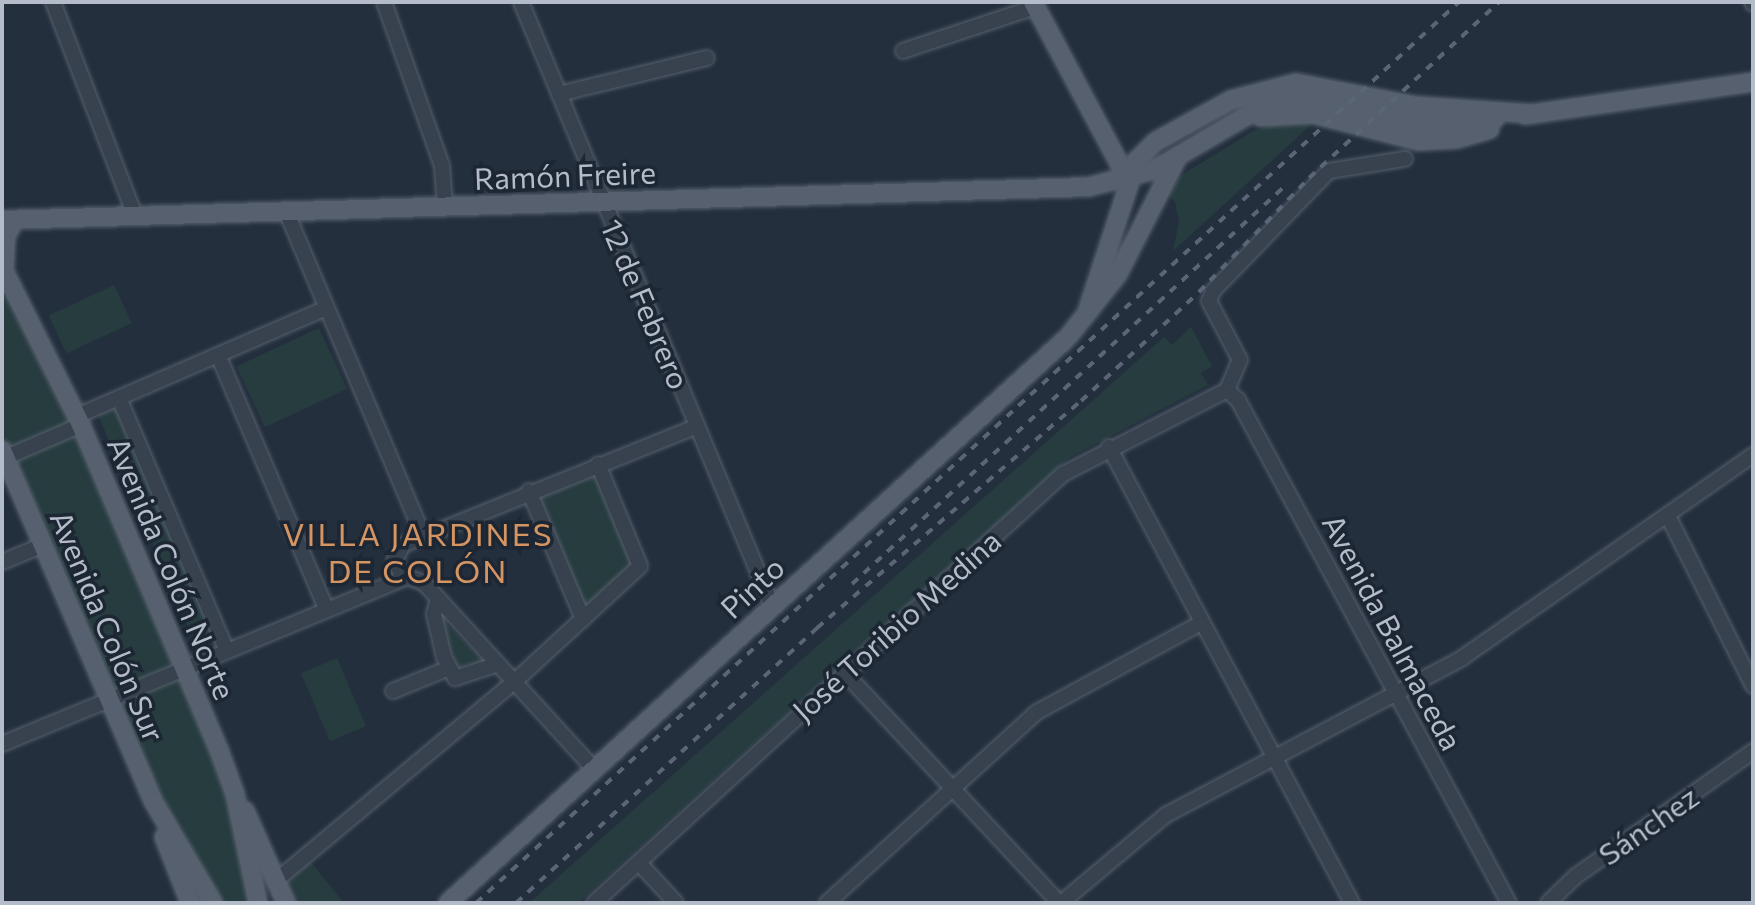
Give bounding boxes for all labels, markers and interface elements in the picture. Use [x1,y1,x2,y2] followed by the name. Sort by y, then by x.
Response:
[474,154,656,196] street label: Ramón Freire
[594,214,698,394] street label: 12 de Febrero
[100,432,244,704] street label: Avenida Colón Norte
[43,505,173,747] street label: Avenida Colón Sur
[1316,508,1470,756] street label: Avenida Balmaceda
[283,515,553,590] district label: VILLA JARDINES DE COLÓN
[785,522,1007,728] street label: José Toribio Medina
[713,549,791,625] street label: Pinto
[1591,778,1705,872] street label: Sánchez

